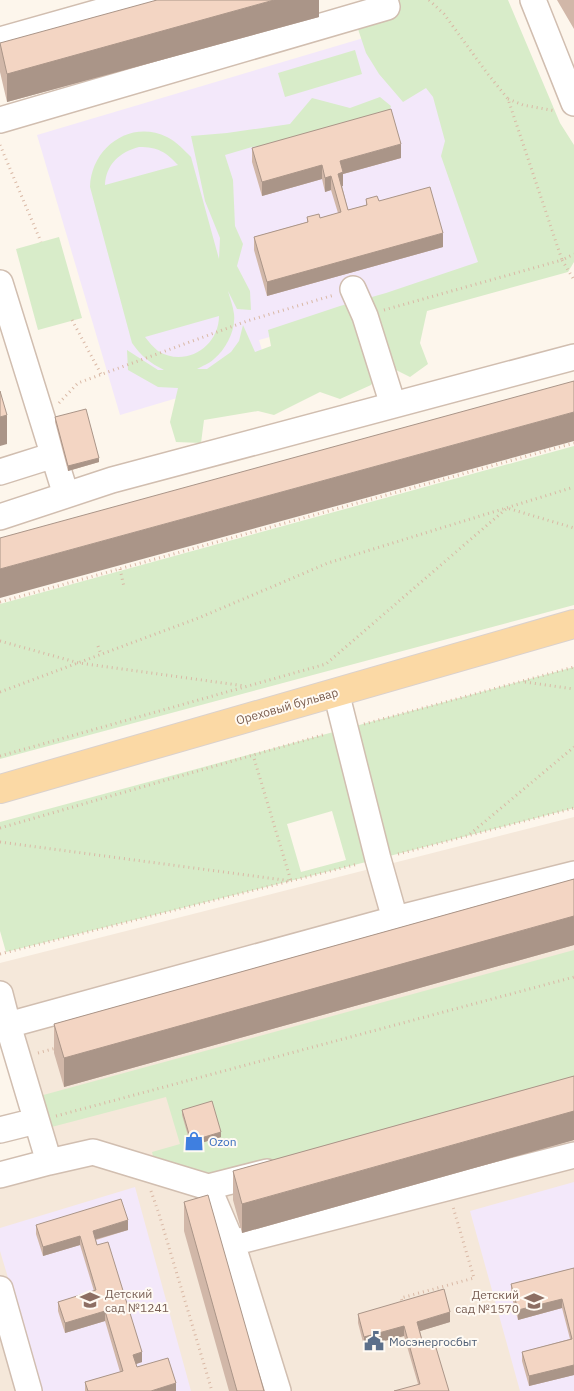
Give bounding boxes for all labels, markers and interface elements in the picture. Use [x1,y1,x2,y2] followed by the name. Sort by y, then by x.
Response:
[234,684,340,728] street label: Ореховый бульвар
[183,1130,205,1152] shop icon: Ozon
[209,1134,236,1149] place label: Ozon
[105,1286,169,1315] place label: Детский сад №1241
[455,1287,519,1316] place label: Детский сад №1570
[79,1289,101,1311] school or university icon: Детский сад №1241
[523,1290,545,1312] school or university icon: Детский сад №1570
[363,1330,385,1352] public building icon: Мосэнергосбыт
[389,1334,477,1349] place label: Мосэнергосбыт

